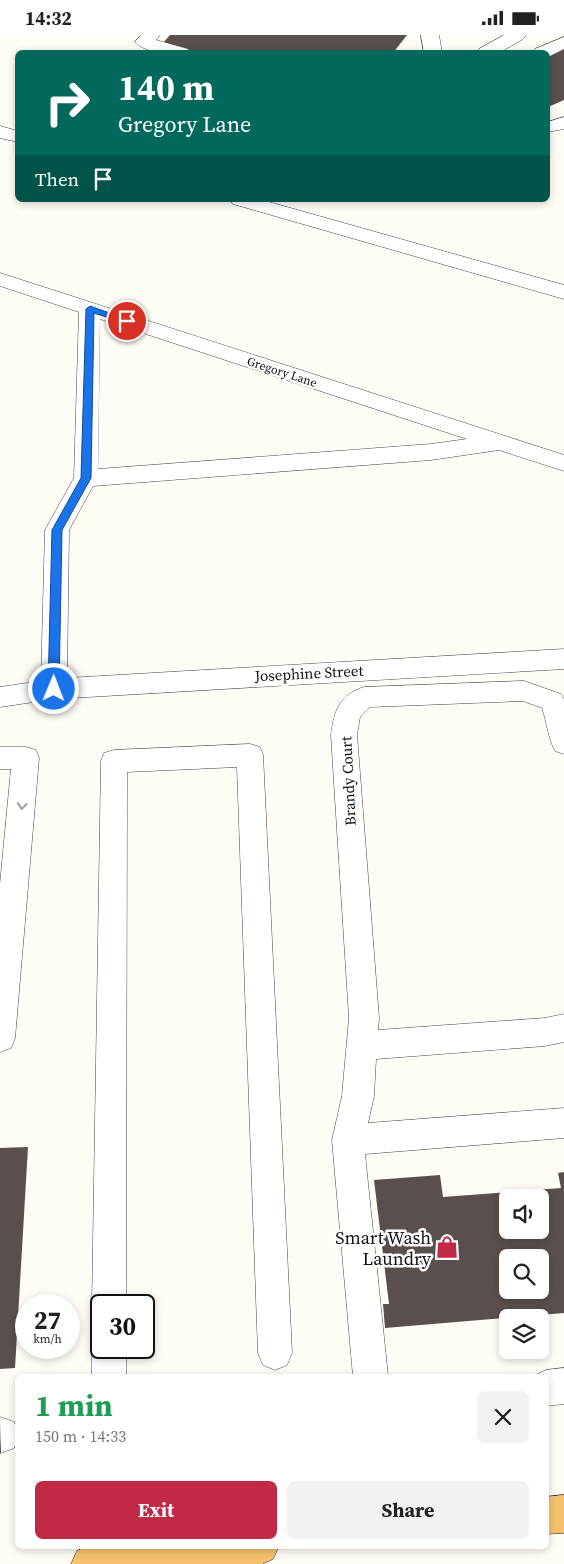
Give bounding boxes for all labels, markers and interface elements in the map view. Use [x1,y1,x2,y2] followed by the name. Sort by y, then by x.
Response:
[25,5,72,31] text: 14:32
[118,64,214,112] text: 140 m
[35,70,100,135] icon: right
[118,109,251,139] text: Gregory Lane
[89,165,117,193] icon: arrive
[35,166,79,192] text: Then
[106,300,148,342] pin
[113,307,141,335] icon: arrive
[245,353,319,391] street label: Gregory Lane
[253,660,364,686] street label: Josephine Street
[27,662,79,714] position arrow
[335,736,361,826] street label: Brandy Court
[17,803,28,811] one-way arrow
[499,1189,549,1359] map controls
[499,1189,549,1239] button: sound
[335,1225,432,1271] place label: Smart Wash Laundry
[434,1234,460,1260] shop icon: Smart Wash Laundry
[499,1249,549,1299] button: search
[90,1294,155,1359] speed limit sign: 30
[34,1303,61,1337] text: 27
[499,1309,549,1359] button: layers
[33,1331,62,1347] text: km/h
[35,1385,113,1426] text: 1 min
[477,1391,529,1443] button: close
[35,1425,126,1447] text: 150 m · 14:33
[35,1481,277,1539] button: Exit
[287,1481,529,1539] button: Share

